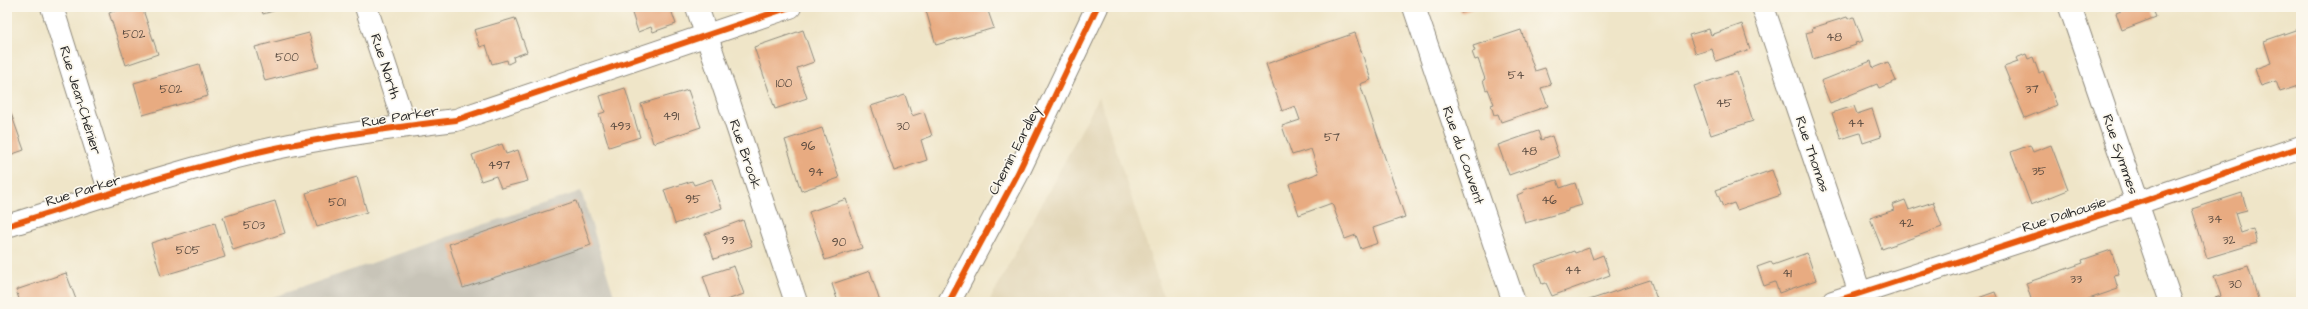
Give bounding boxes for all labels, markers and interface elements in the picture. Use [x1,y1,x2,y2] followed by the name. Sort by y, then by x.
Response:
[123,26,146,43] house number: 502
[1826,29,1842,46] house number: 48
[365,31,405,101] street label: Rue North
[54,44,106,157] street label: Rue Jean-Chénier
[275,49,299,66] house number: 500
[1508,67,1524,84] house number: 54
[776,75,793,92] house number: 100
[160,81,183,98] house number: 502
[2025,81,2039,98] house number: 37
[1716,95,1733,112] house number: 45
[360,101,440,133] street label: Rue Parker
[984,102,1046,199] street label: Chemin Eardley
[1437,104,1489,207] street label: Rue du Couvent
[663,108,680,125] house number: 491
[2097,112,2143,197] street label: Rue Symmes
[1790,114,1834,195] street label: Rue Thomas
[1848,115,1864,132] house number: 44
[724,117,766,192] street label: Rue Brook
[609,118,631,135] house number: 493
[896,118,910,135] house number: 30
[1324,129,1341,146] house number: 57
[801,138,816,155] house number: 96
[1521,143,1537,160] house number: 48
[488,157,511,174] house number: 497
[2032,163,2047,180] house number: 35
[809,164,824,181] house number: 94
[43,170,124,212] street label: Rue Parker
[685,191,701,208] house number: 95
[1541,192,1557,209] house number: 46
[2020,192,2109,238] street label: Rue Dalhousie
[328,194,346,211] house number: 501
[2208,211,2222,228] house number: 34
[1898,215,1914,232] house number: 42
[243,217,265,234] house number: 503
[722,232,734,249] house number: 93
[2223,232,2236,249] house number: 32
[832,234,847,251] house number: 90
[176,242,201,259] house number: 505
[1565,262,1581,279] house number: 44
[1782,265,1792,282] house number: 41
[2070,271,2082,288] house number: 33
[2228,276,2242,293] house number: 30

